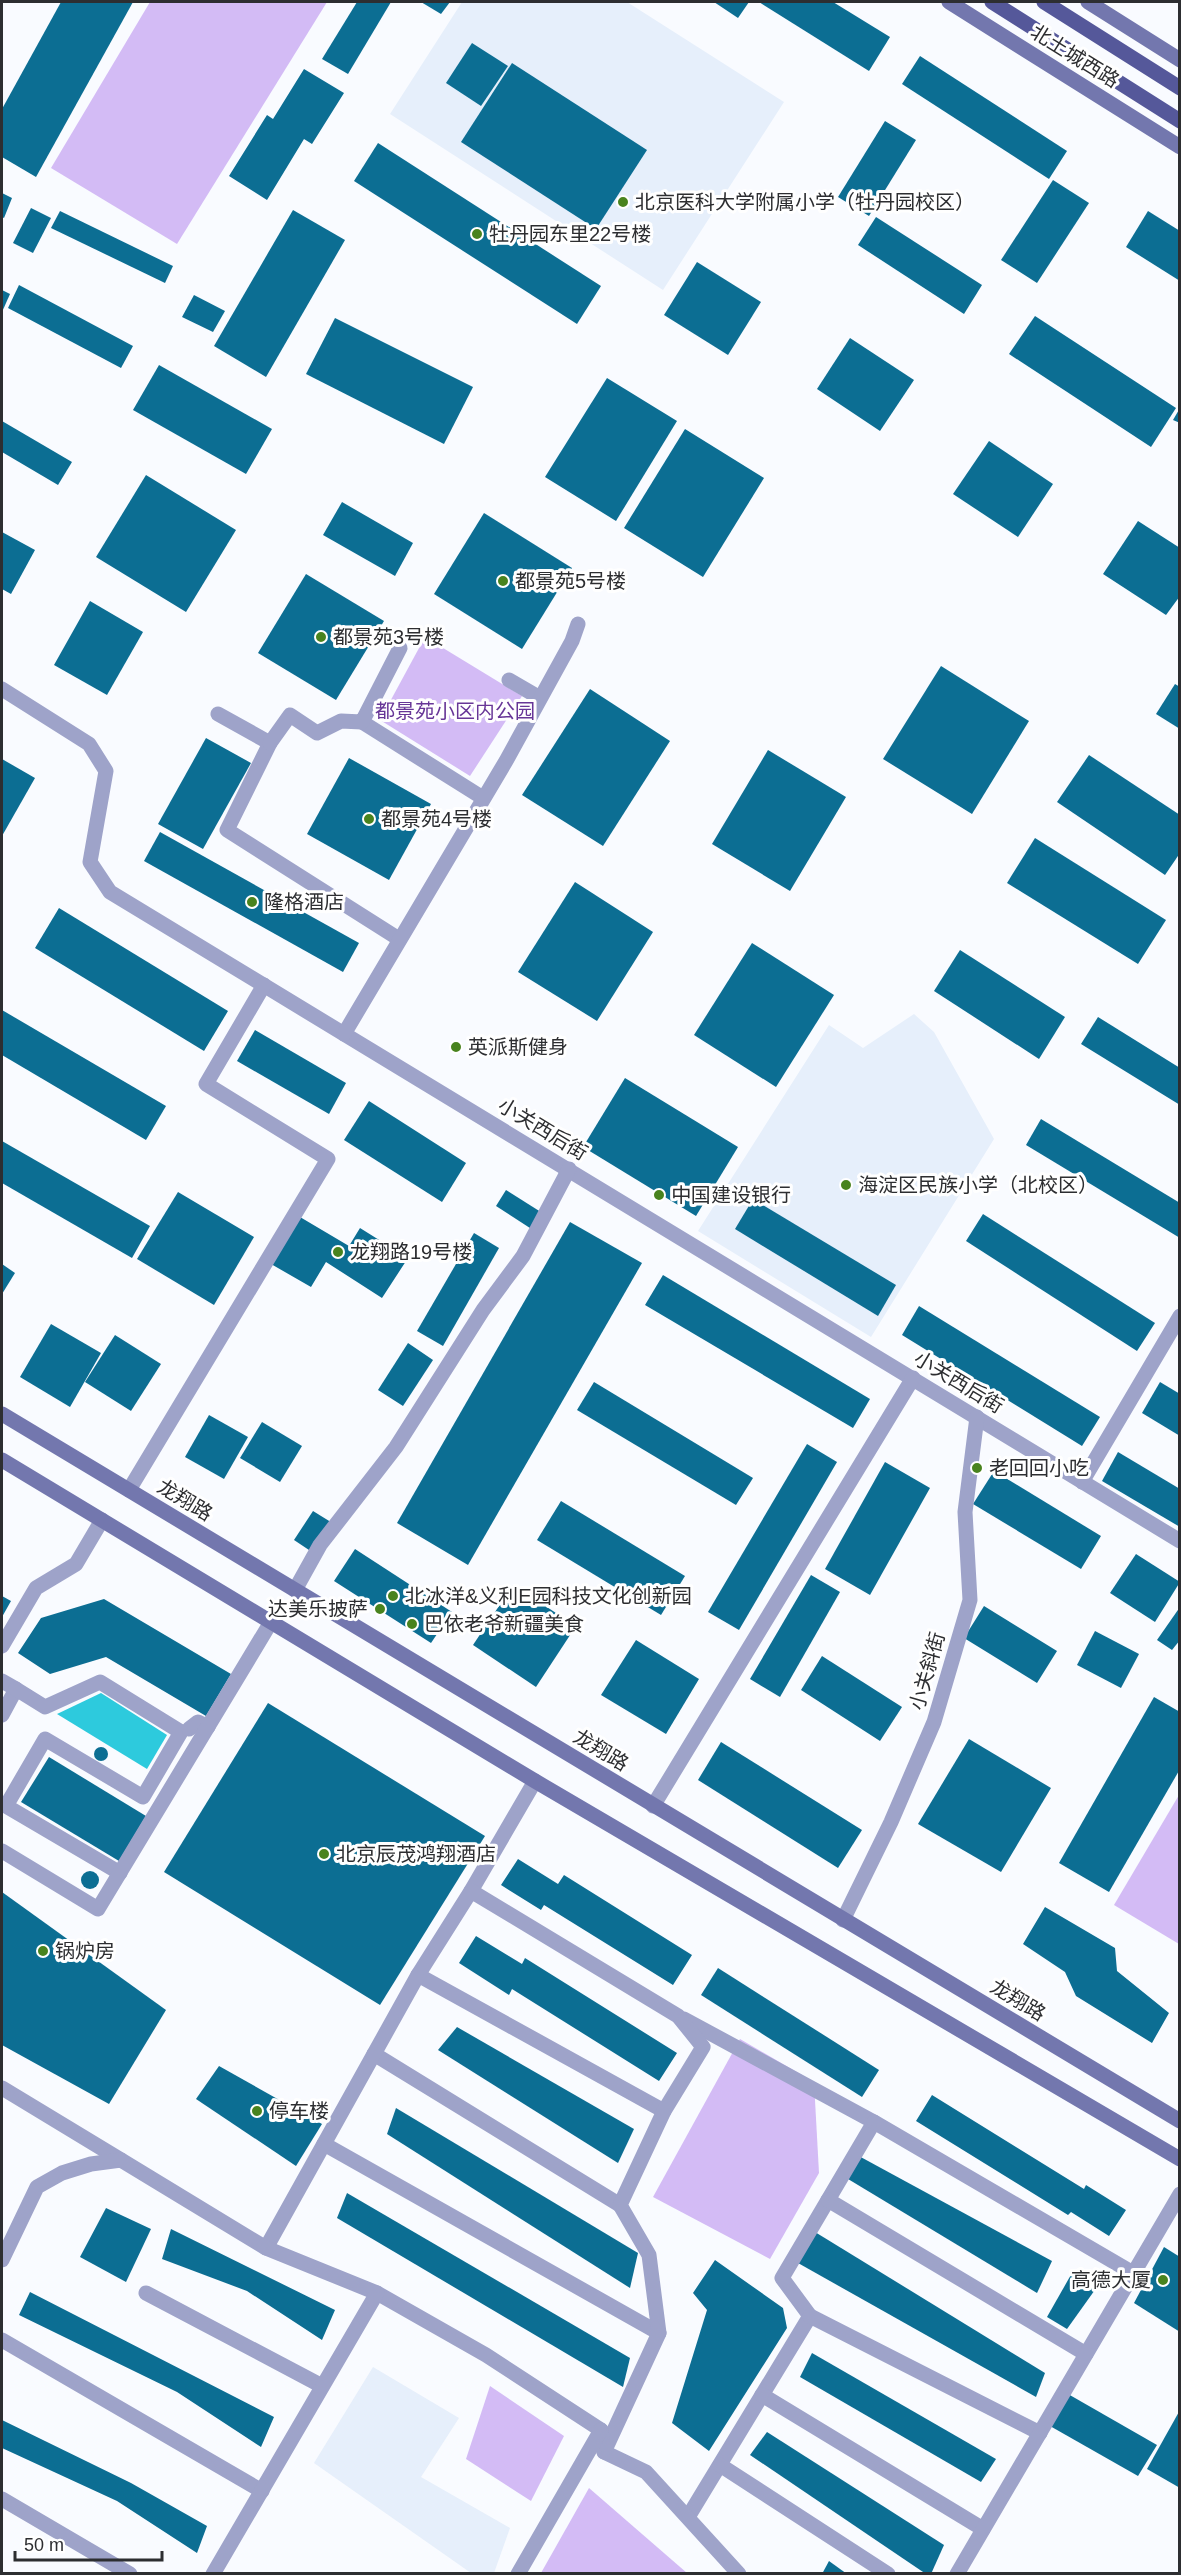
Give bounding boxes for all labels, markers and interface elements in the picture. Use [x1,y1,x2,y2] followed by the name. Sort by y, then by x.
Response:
[1027,20,1123,92] street label: 北土城西路
[635,191,975,213] place label: 北京医科大学附属小学（牡丹园校区）
[616,195,630,209] marker: 北京医科大学附属小学（牡丹园校区）
[489,223,651,245] place label: 牡丹园东里22号楼
[470,227,484,241] marker: 牡丹园东里22号楼
[515,570,626,592] place label: 都景苑5号楼
[496,574,510,588] marker: 都景苑5号楼
[333,626,444,648] place label: 都景苑3号楼
[314,630,328,644] marker: 都景苑3号楼
[375,700,535,722] park label: 都景苑小区内公园
[381,808,492,830] place label: 都景苑4号楼
[362,812,376,826] marker: 都景苑4号楼
[264,891,344,913] place label: 隆格酒店
[245,895,259,909] marker: 隆格酒店
[468,1036,568,1058] place label: 英派斯健身
[449,1040,463,1054] marker: 英派斯健身
[494,1094,592,1164] street label: 小关西后街
[858,1174,1098,1196] place label: 海淀区民族小学（北校区）
[839,1178,853,1192] marker: 海淀区民族小学（北校区）
[671,1184,791,1206] place label: 中国建设银行
[652,1188,666,1202] marker: 中国建设银行
[350,1241,472,1263] place label: 龙翔路19号楼
[331,1245,345,1259] marker: 龙翔路19号楼
[910,1347,1008,1417] street label: 小关西后街
[989,1457,1089,1479] place label: 老回回小吃
[970,1461,984,1475] marker: 老回回小吃
[154,1475,216,1525] street label: 龙翔路
[405,1585,692,1607] place label: 北冰洋&义利E园科技文化创新园
[386,1589,400,1603] marker: 北冰洋&义利E园科技文化创新园
[268,1598,368,1620] place label: 达美乐披萨
[373,1602,387,1616] marker: 达美乐披萨
[424,1613,584,1635] place label: 巴依老爷新疆美食
[405,1617,419,1631] marker: 巴依老爷新疆美食
[905,1630,949,1712] street label: 小关斜街
[570,1725,632,1775] street label: 龙翔路
[336,1843,496,1865] place label: 北京辰茂鸿翔酒店
[317,1847,331,1861] marker: 北京辰茂鸿翔酒店
[55,1940,115,1962] place label: 锅炉房
[36,1944,50,1958] marker: 锅炉房
[987,1975,1049,2025] street label: 龙翔路
[269,2100,329,2122] place label: 停车楼
[250,2104,264,2118] marker: 停车楼
[1071,2269,1151,2291] place label: 高德大厦
[1156,2273,1170,2287] marker: 高德大厦
[15,2524,162,2562] scale bar
[24,2535,64,2555] text: 50 m

